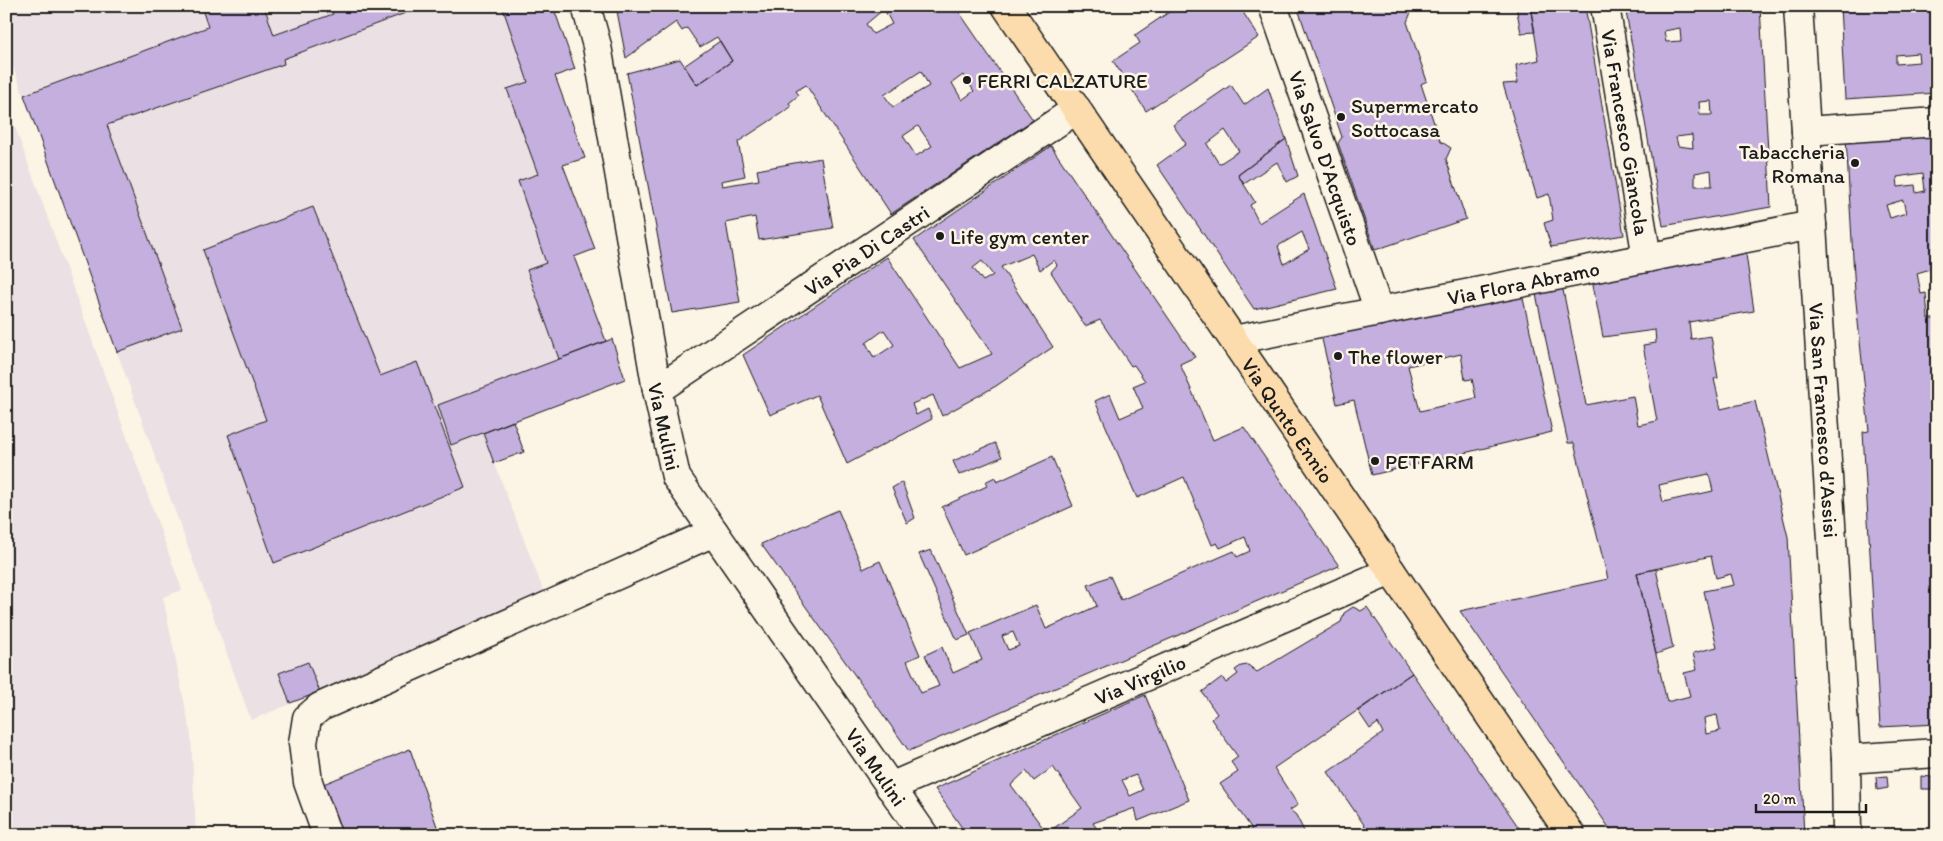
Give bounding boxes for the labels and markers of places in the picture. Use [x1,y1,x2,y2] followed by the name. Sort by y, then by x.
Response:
[977,68,1148,93] place label: FERRI CALZATURE
[961,74,973,86] marker: FERRI CALZATURE
[1351,93,1479,142] place label: Supermercato Sottocasa
[1335,111,1347,123] marker: Supermercato Sottocasa
[1739,139,1845,188] place label: Tabaccheria Romana
[1849,157,1861,169] marker: Tabaccheria Romana
[950,224,1089,249] place label: Life gym center
[934,230,946,242] marker: Life gym center
[1348,344,1443,369] place label: The flower
[1332,350,1344,362] marker: The flower
[1385,449,1474,474] place label: PETFARM
[1369,455,1381,467] marker: PETFARM

